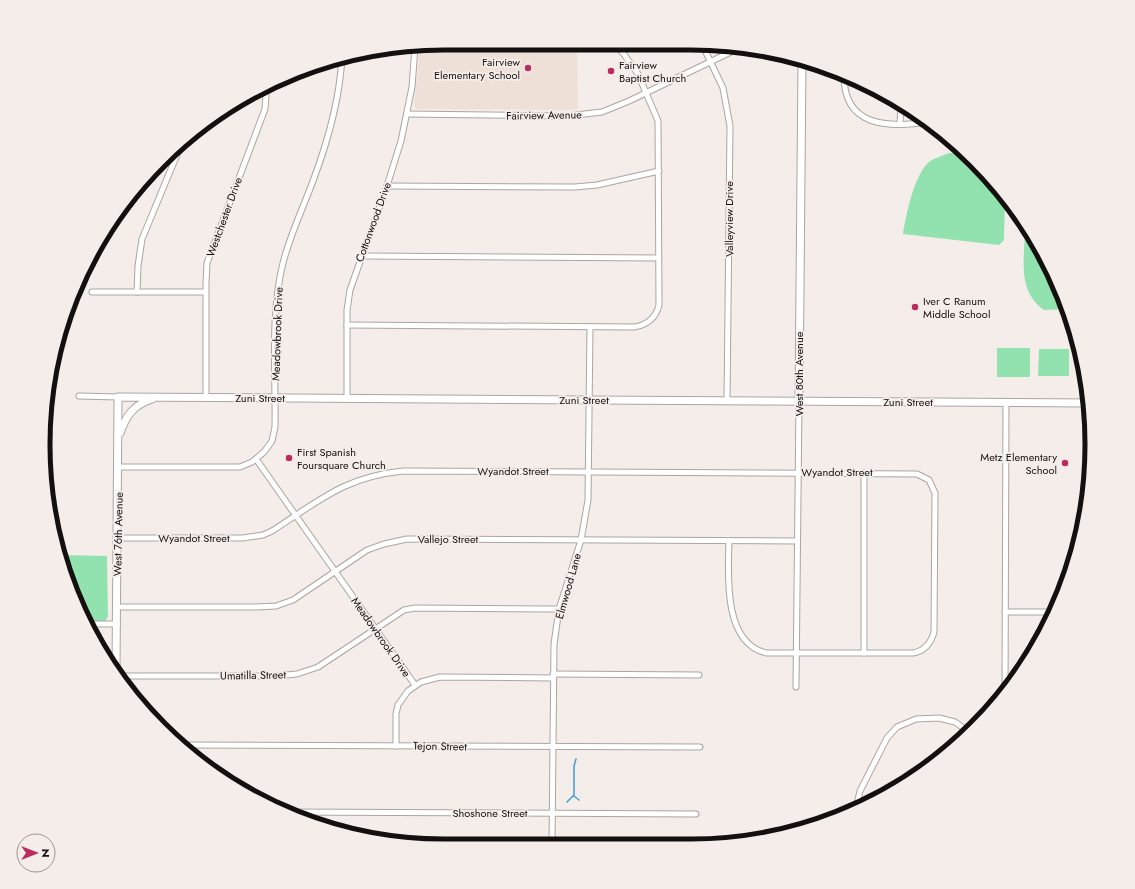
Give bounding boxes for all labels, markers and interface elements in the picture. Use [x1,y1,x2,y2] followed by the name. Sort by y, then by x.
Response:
[434,54,521,83] place label: Fairview Elementary School
[619,57,686,86] place label: Fairview Baptist Church
[523,63,533,73] marker: Fairview Elementary School
[606,66,616,76] marker: Fairview Baptist Church
[506,106,582,124] street label: Fairview Avenue
[202,175,246,259] street label: Westchester Drive
[351,180,395,264] street label: Cottonwood Drive
[721,181,737,257] street label: Valleyview Drive
[267,286,287,381] street label: Meadowbrook Drive
[923,293,990,322] place label: Iver C Ranum Middle School
[910,302,920,312] marker: Iver C Ranum Middle School
[791,331,807,416] street label: West 80th Avenue
[235,390,285,406] street label: Zuni Street
[559,392,609,408] street label: Zuni Street
[883,394,933,410] street label: Zuni Street
[297,444,386,473] place label: First Spanish Foursquare Church
[980,449,1057,478] place label: Metz Elementary School
[284,453,294,463] marker: First Spanish Foursquare Church
[1060,458,1070,468] marker: Metz Elementary School
[477,463,549,479] street label: Wyandot Street
[801,464,873,480] street label: Wyandot Street
[109,491,127,576] street label: West 76th Avenue
[158,530,230,546] street label: Wyandot Street
[418,531,479,547] street label: Vallejo Street
[551,551,585,621] street label: Elmwood Lane
[348,594,415,680] street label: Meadowbrook Drive
[220,666,287,684] street label: Umatilla Street
[413,738,467,754] street label: Tejon Street
[452,805,528,821] street label: Shoshone Street
[16,833,56,873] north arrow
[38,849,54,857] text: N

